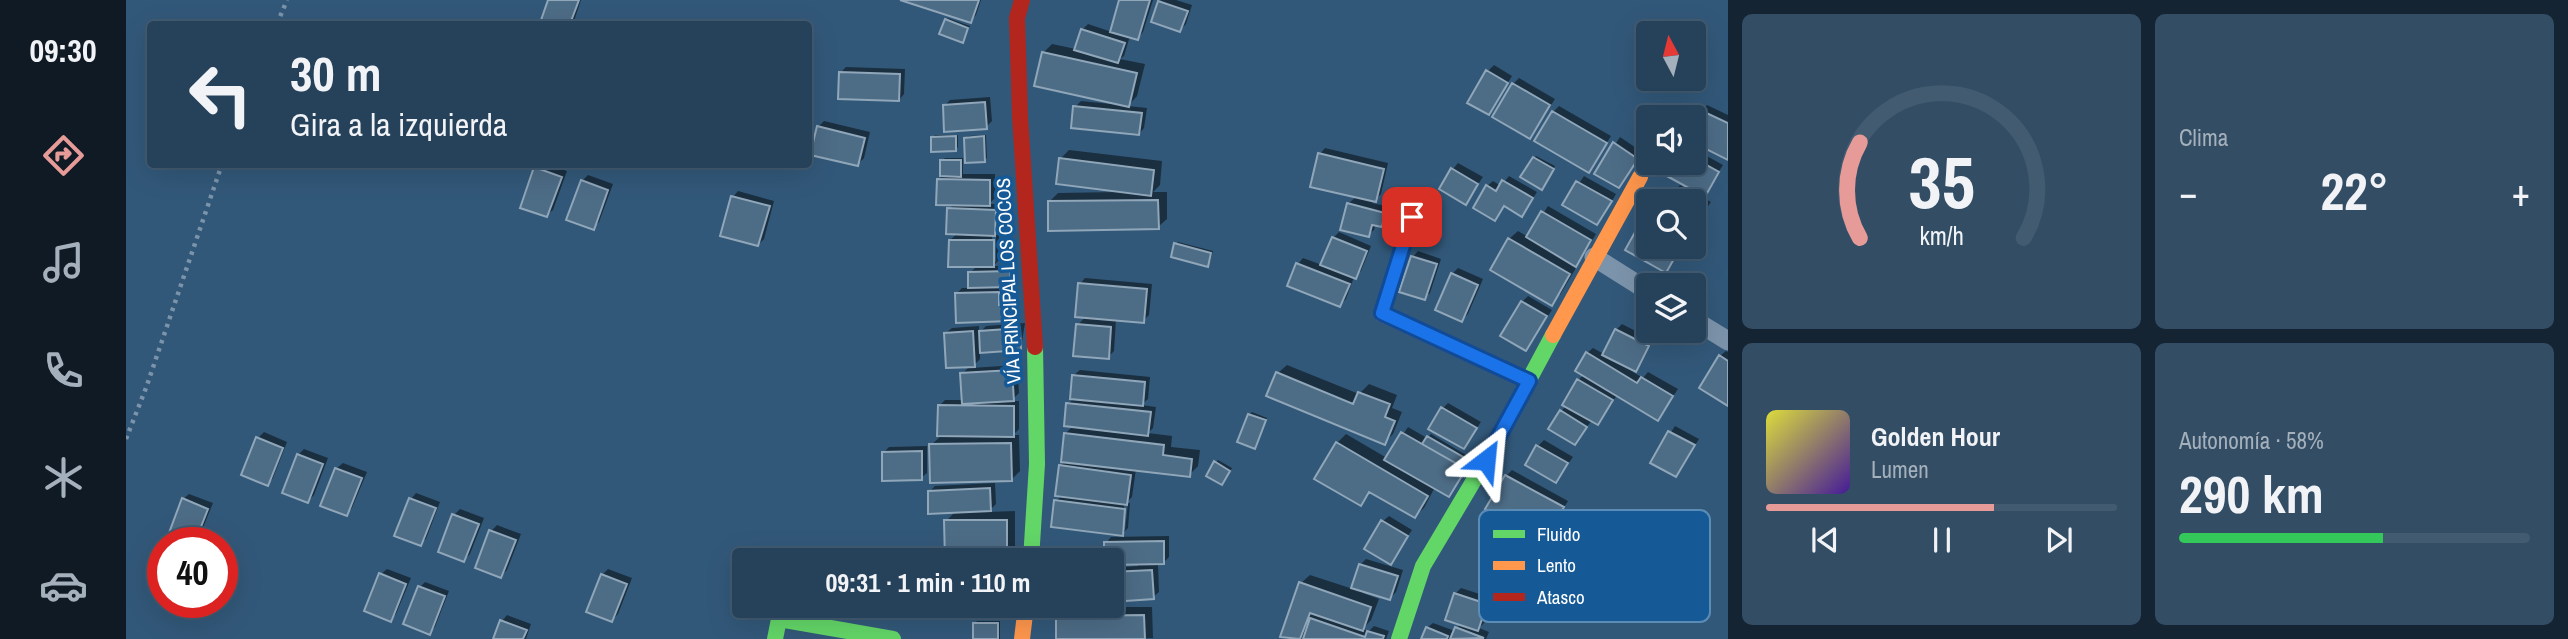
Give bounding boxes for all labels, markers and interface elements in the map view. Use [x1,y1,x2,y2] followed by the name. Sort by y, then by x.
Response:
[1636,21,1706,91] north arrow
[1636,21,1706,343] map controls
[29,29,97,72] text: 09:30
[290,40,382,106] text: 30 m
[175,49,266,140] icon: left
[290,103,507,146] text: Gira a la izquierda
[1636,105,1706,175] button: sound
[2179,122,2228,153] text: Clima
[39,131,88,180] icon: directions
[1908,133,1975,231] text: 35
[2320,156,2389,226] text: 22°
[2179,167,2197,218] text: −
[2512,167,2530,218] text: +
[990,177,1026,385] street label: VÍA PRINCIPAL LOS COCOS
[1382,187,1442,247] pin
[1636,189,1706,259] button: search
[1393,198,1431,236] icon: arrive
[1919,218,1964,252] text: km/h
[39,238,88,287] icon: music
[1636,273,1706,343] button: layers
[39,346,88,395] icon: phone
[1871,419,2000,454] text: Golden Hour
[1449,423,1523,497] position arrow
[2179,425,2324,456] text: Autonomía · 58%
[39,453,88,502] icon: climate
[1871,454,1929,485] text: Lumen
[2179,459,2324,529] text: 290 km
[1479,510,1710,622] legend
[1537,521,1580,547] text: Fluido
[1806,521,1844,559] icon: previous
[1923,521,1961,559] icon: pause
[2040,521,2078,559] icon: next
[147,527,238,618] speed limit sign: 40
[1537,552,1576,578] text: Lento
[39,561,88,610] icon: car
[825,565,1031,600] text: 09:31 · 1 min · 110 m
[1536,584,1585,610] text: Atasco

